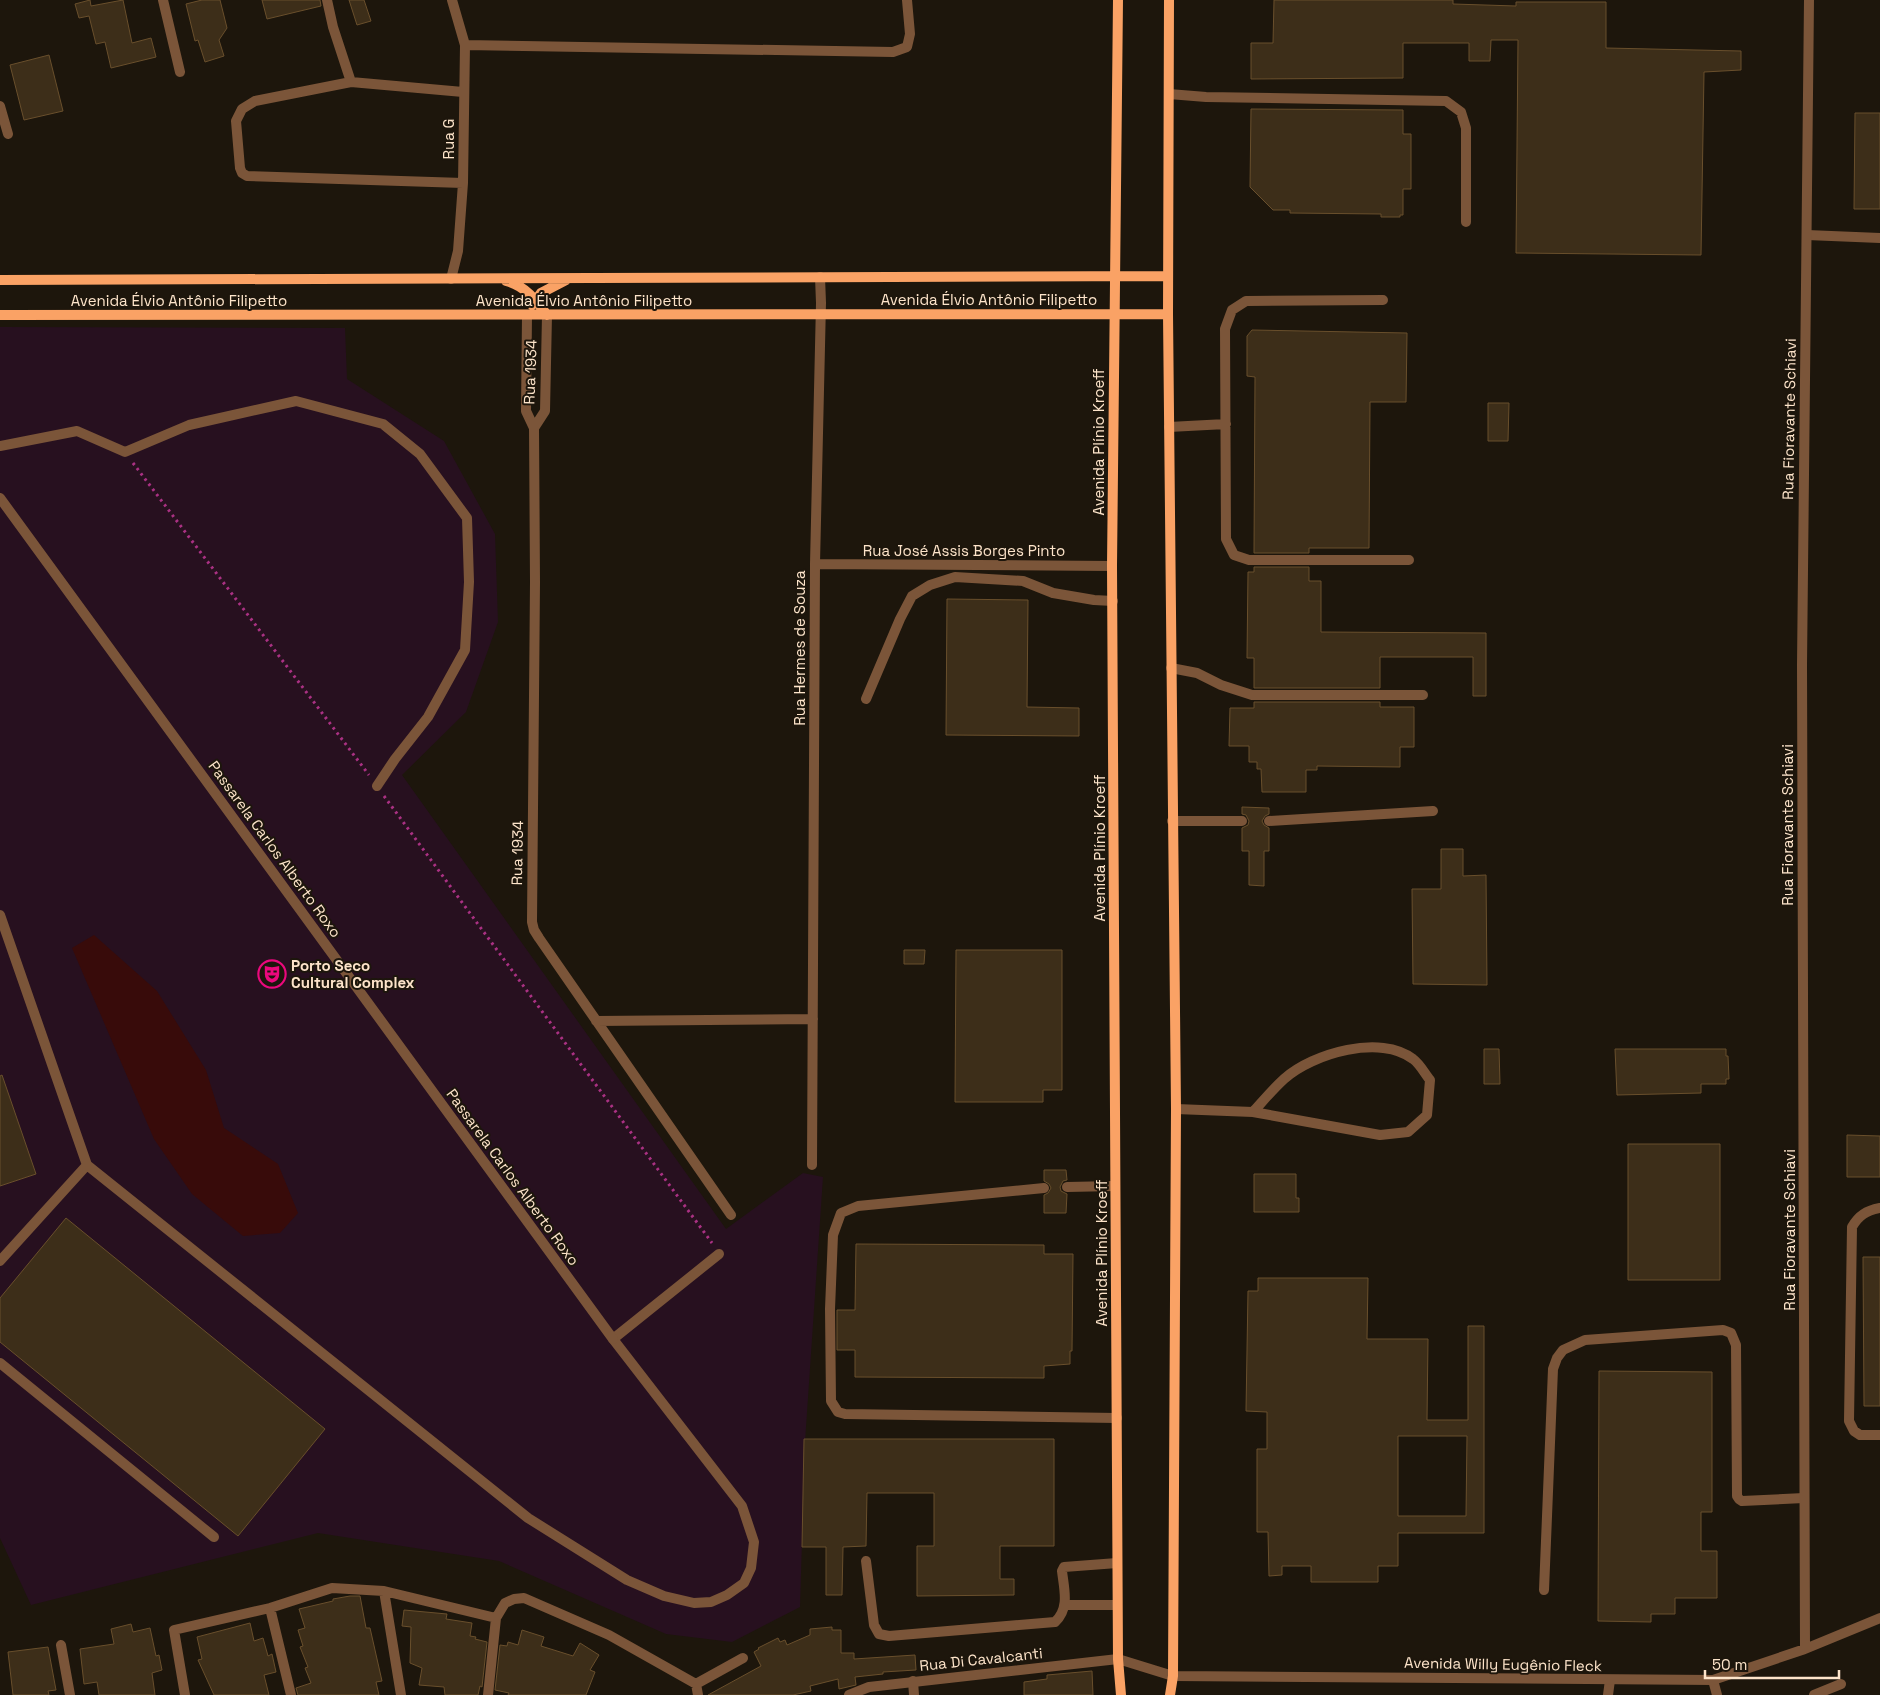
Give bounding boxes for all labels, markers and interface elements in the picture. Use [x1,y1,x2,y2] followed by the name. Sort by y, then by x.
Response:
[439,118,458,160] street label: Rua G
[881,290,1097,309] street label: Avenida Élvio Antônio Filipetto
[71,291,287,310] street label: Avenida Élvio Antônio Filipetto
[476,291,692,310] street label: Avenida Élvio Antônio Filipetto
[1778,338,1800,500] street label: Rua Fioravante Schiavi
[519,339,541,405] street label: Rua 1934
[1089,368,1108,516] street label: Avenida Plínio Kroeff
[863,541,1065,560] street label: Rua José Assis Borges Pinto
[790,570,809,726] street label: Rua Hermes de Souza
[1778,744,1797,906] street label: Rua Fioravante Schiavi
[205,757,345,941] street label: Passarela Carlos Alberto Roxo
[1090,774,1109,922] street label: Avenida Plínio Kroeff
[507,820,527,886] street label: Rua 1934
[291,956,415,992] place label: Porto Seco Cultural Complex
[257,959,287,989] theatre icon: Porto Seco Cultural Complex
[443,1085,583,1269] street label: Passarela Carlos Alberto Roxo
[1780,1149,1799,1311] street label: Rua Fioravante Schiavi
[1092,1179,1111,1327] street label: Avenida Plínio Kroeff
[918,1643,1044,1675] street label: Rua Di Cavalcanti
[1705,1648,1839,1680] scale bar
[1404,1653,1602,1675] street label: Avenida Willy Eugênio Fleck
[1712,1655,1747,1674] text: 50 m

